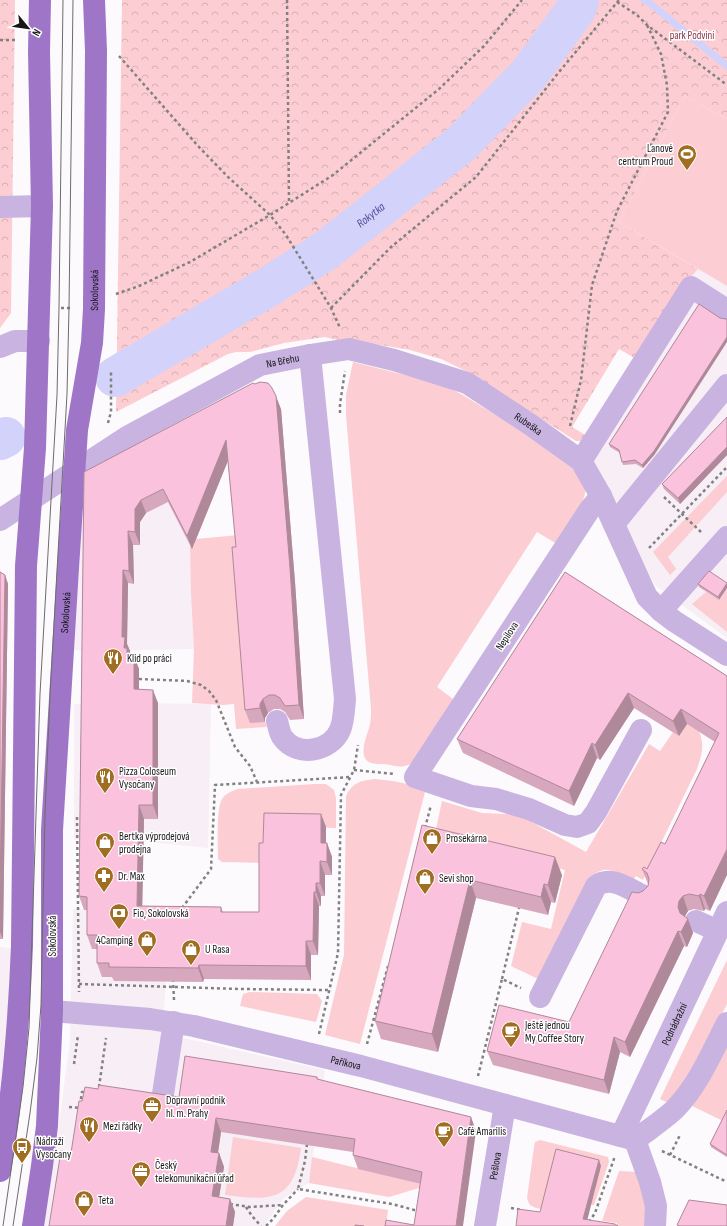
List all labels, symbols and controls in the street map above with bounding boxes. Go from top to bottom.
north arrow [8,8,48,48]
text: N [29,27,43,38]
park label: park Podviní [670,29,715,42]
place label: Lanové centrum Proud [618,142,673,168]
sports icon: Lanové centrum Proud [676,143,698,171]
water label: Rokytka [353,199,388,231]
street label: Sokolovská [87,270,101,311]
street label: Na Břehu [265,351,301,370]
street label: Rubeška [512,409,545,438]
street label: Sokolovská [58,592,73,633]
street label: Nepilova [493,619,521,653]
restaurant icon: Klid po práci [102,647,124,675]
place label: Klid po práci [127,652,172,665]
place label: Pizza Coloseum Vysočany [119,765,176,791]
restaurant icon: Pizza Coloseum Vysočany [94,766,116,794]
shop icon: Prosekárna [421,827,443,855]
place label: Bertka výprodejová prodejna [119,830,190,856]
shop icon: Bertka výprodejová prodejna [94,831,116,859]
place label: Prosekárna [446,832,487,845]
pharmacy icon: Dr. Max [93,865,115,893]
shop icon: Sevi shop [414,867,436,895]
place label: Dr. Max [118,870,145,883]
place label: Sevi shop [439,872,474,885]
bank icon: Fio, Sokolovská [108,902,130,930]
place label: Fio, Sokolovská [133,907,189,920]
street label: Sokolovská [46,915,59,957]
shop icon: 4Camping [136,929,158,957]
place label: 4Camping [96,934,134,947]
shop icon: U Rasa [180,938,202,966]
place label: U Rasa [205,943,230,956]
street label: Podnádražní [658,1000,690,1047]
place label: Ještě jednou My Coffee Story [524,1019,585,1045]
cafe icon: Ještě jednou My Coffee Story [500,1020,522,1048]
street label: Paříkova [329,1052,362,1072]
place label: Dopravní podnik hl. m. Prahy [166,1094,226,1120]
office icon: Dopravní podnik hl. m. Prahy [141,1095,163,1123]
restaurant icon: Mezi řádky [78,1115,100,1143]
place label: Mezi řádky [103,1120,143,1133]
cafe icon: Café Amarilis [433,1120,455,1148]
place label: Café Amarilis [458,1125,506,1138]
place label: Nádraží Vysočany [36,1135,72,1161]
bus stop icon: Nádraží Vysočany [11,1136,33,1164]
street label: Pešlova [486,1151,504,1181]
place label: Český telekomunikační úřad [155,1158,234,1185]
office icon: Český telekomunikační úřad [130,1160,152,1188]
shop icon: Teta [73,1189,95,1217]
place label: Teta [98,1194,114,1207]

